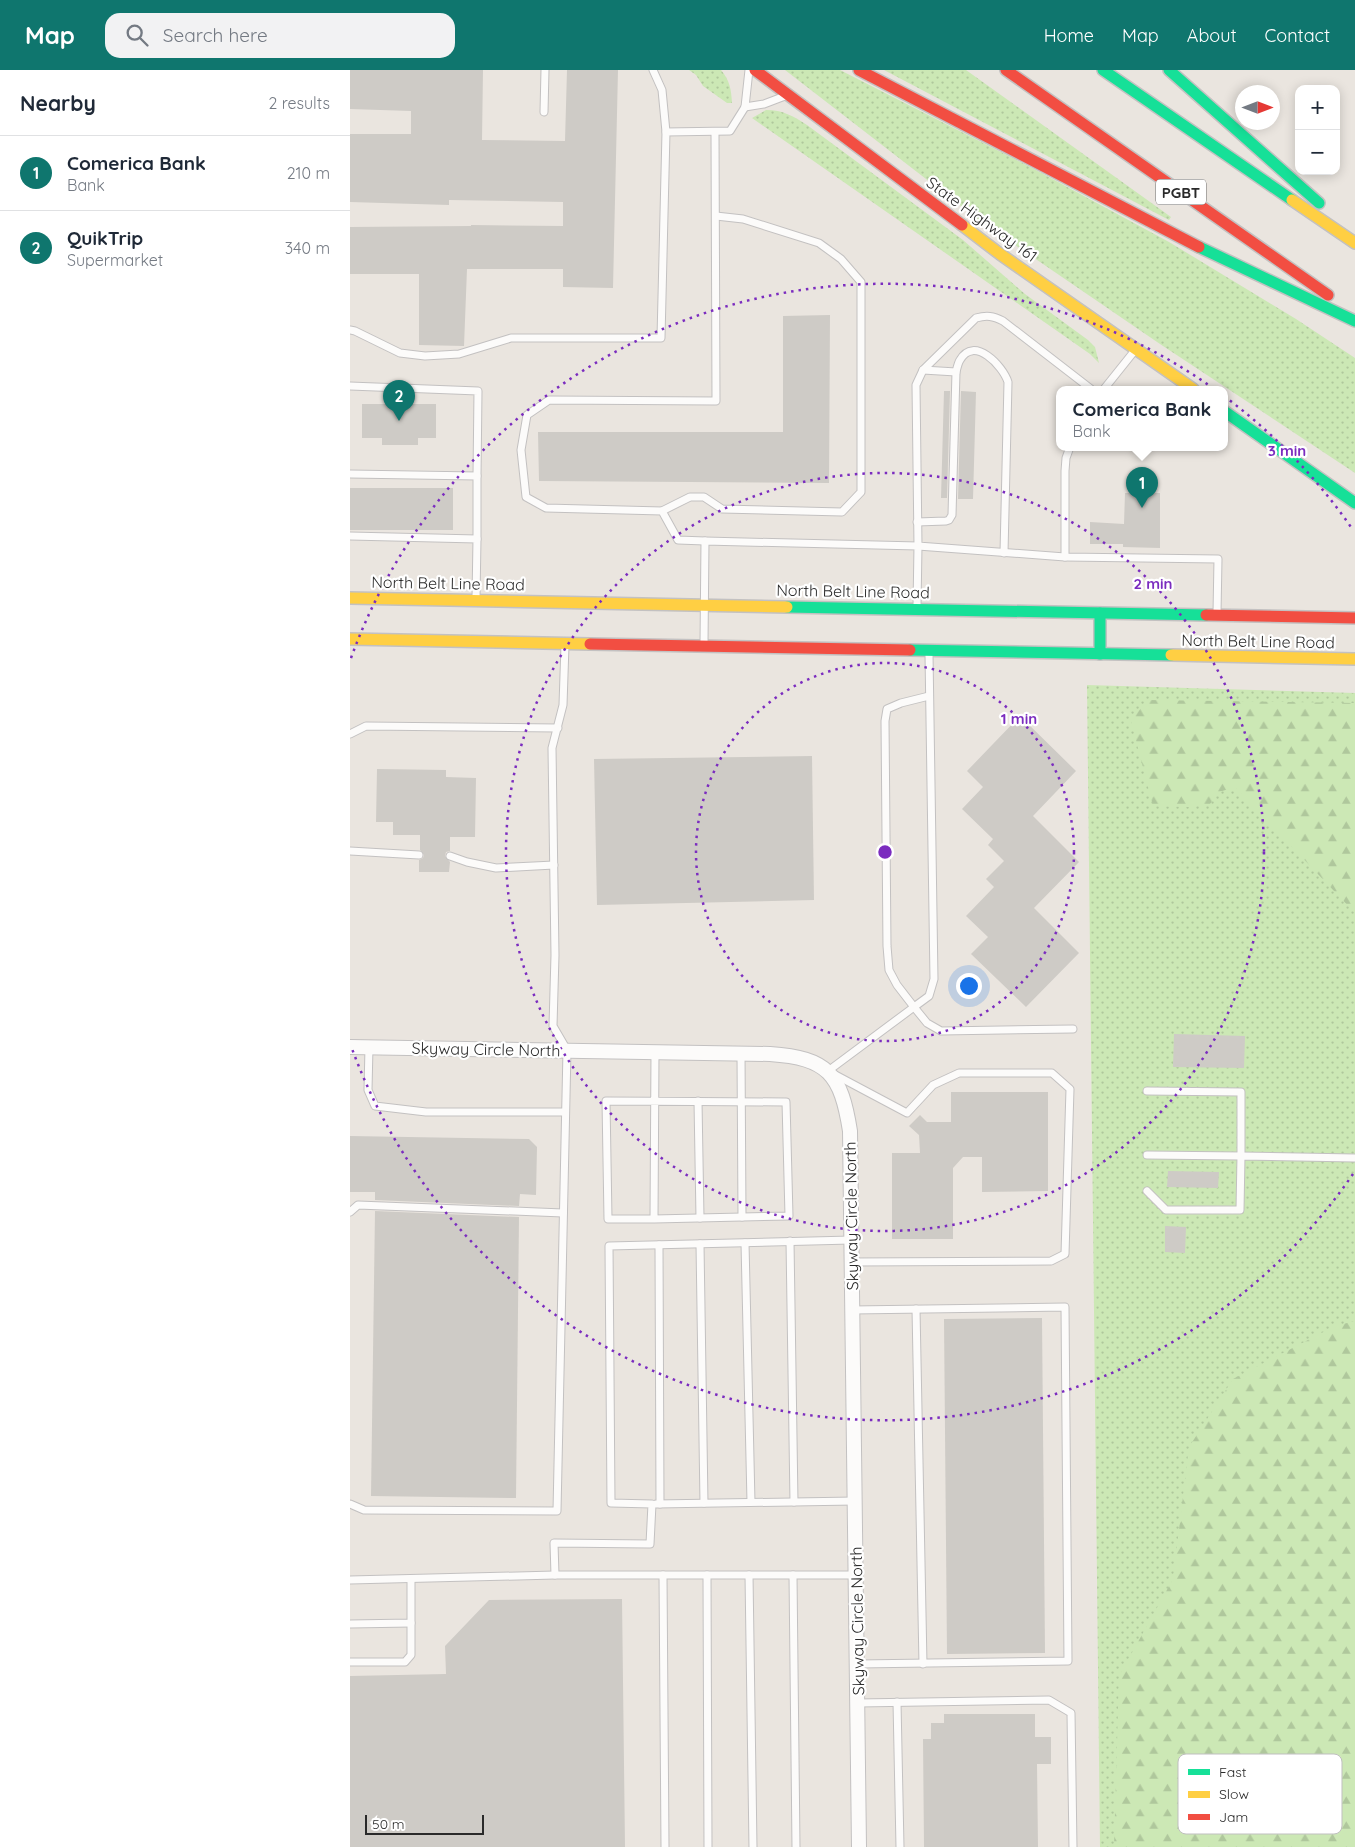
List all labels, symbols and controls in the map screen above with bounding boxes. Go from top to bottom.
search box [105,13,455,58]
text: Map [25,20,75,50]
icon: search [123,21,151,49]
text: Search here [163,23,268,47]
text: Home [1044,24,1094,47]
text: Map [1122,24,1159,47]
text: About [1187,24,1237,47]
text: Contact [1265,24,1330,47]
north arrow [1235,85,1280,130]
map controls [1295,85,1340,175]
button: + [1295,85,1340,130]
text: Nearby [20,90,96,116]
text: 2 results [268,93,330,113]
button: − [1295,130,1340,175]
text: Comerica Bank [67,151,206,175]
text: 1 [33,163,39,183]
text: 210 m [287,163,330,183]
street label: State Highway 161 [923,172,1041,266]
text: Bank [67,175,105,195]
road number: PGBT [1156,180,1206,204]
text: QuikTrip [67,226,143,250]
text: 2 [31,238,41,258]
text: 340 m [285,238,330,258]
text: Supermarket [67,250,163,270]
pin: 2 [383,380,415,421]
popup [1056,386,1228,451]
text: Comerica Bank [1073,397,1211,421]
text: Bank [1073,421,1110,441]
text: 3 min [1268,441,1306,460]
pin: 1 [1126,467,1158,508]
street label: North Belt Line Road [371,572,525,594]
text: 2 min [1133,574,1173,593]
street label: North Belt Line Road [776,580,930,602]
street label: North Belt Line Road [1181,630,1335,652]
text: 1 min [1001,709,1037,728]
centre of rings [876,843,894,861]
your location [956,973,982,999]
street label: Skyway Circle North [411,1038,561,1060]
street label: Skyway Circle North [840,1141,862,1291]
street label: Skyway Circle North [846,1546,868,1696]
legend [1178,1754,1342,1834]
text: Fast [1219,1763,1247,1781]
text: Slow [1219,1785,1249,1803]
text: Jam [1219,1808,1248,1826]
scale bar [365,1812,484,1835]
text: 50 m [372,1815,405,1833]

